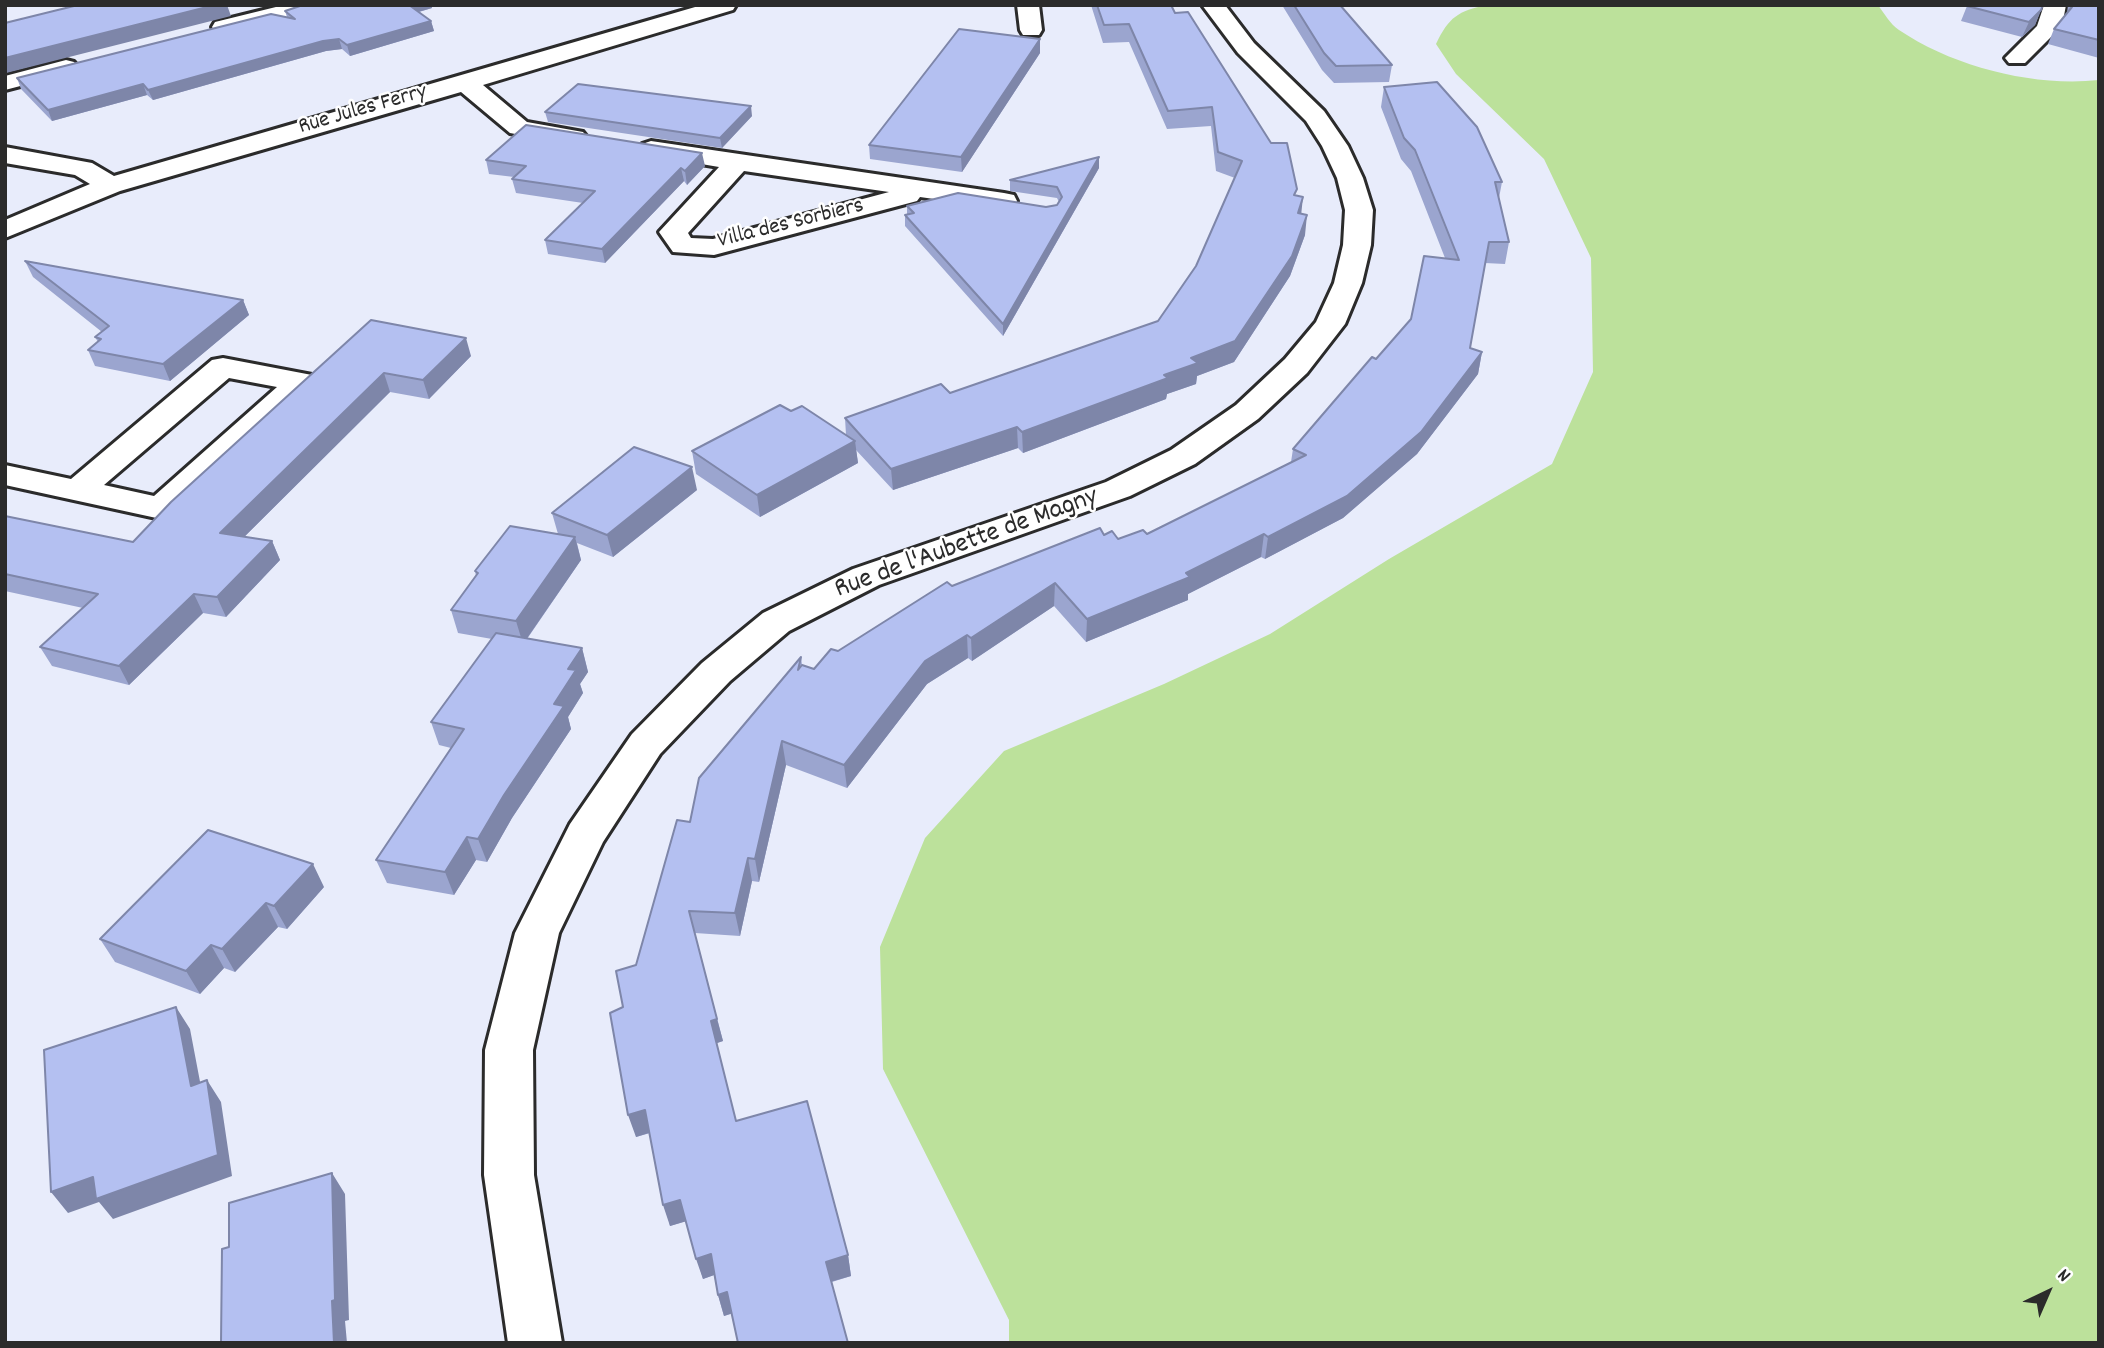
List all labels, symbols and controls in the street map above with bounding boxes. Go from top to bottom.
street label: Rue Jules Ferry [296,80,430,142]
street label: Villa des Sorbiers [715,194,867,256]
street label: Rue de l'Aubette de Magny [831,482,1103,608]
north arrow [2013,1257,2083,1327]
text: N [2050,1264,2076,1290]

